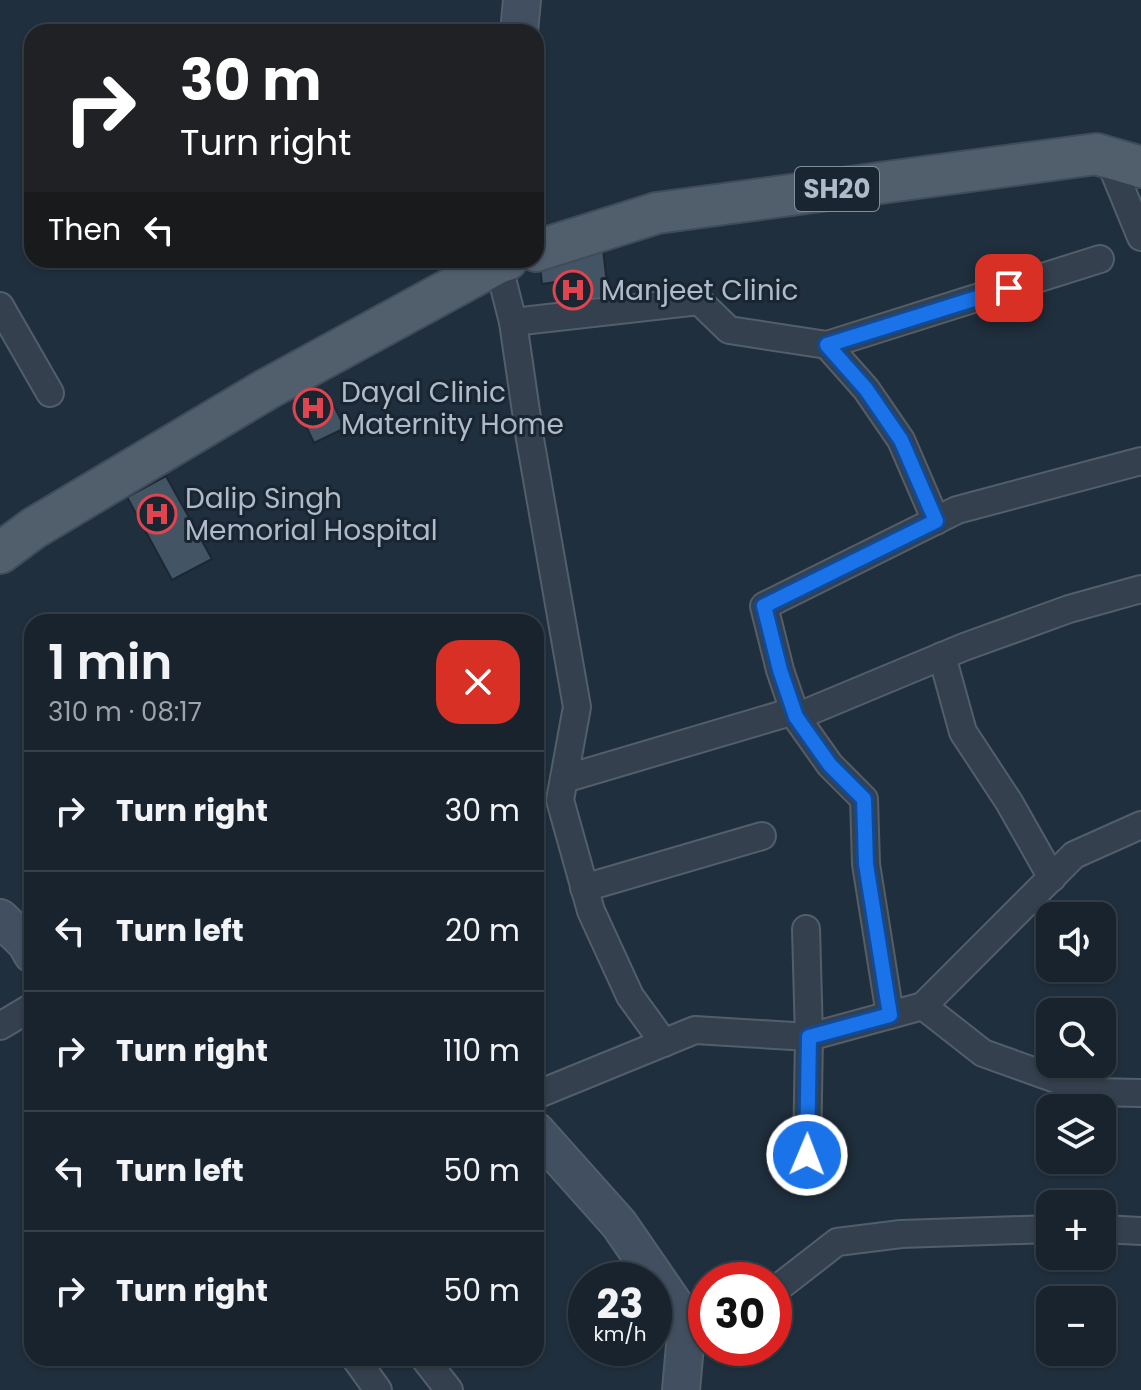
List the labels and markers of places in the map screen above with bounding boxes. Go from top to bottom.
pin [975,254,1043,322]
hospital icon: Manjeet Clinic [552,269,594,311]
place label: Manjeet Clinic [601,271,799,310]
place label: Dayal Clinic Maternity Home [341,373,564,444]
hospital icon: Dayal Clinic Maternity Home [292,387,334,429]
place label: Dalip Singh Memorial Hospital [185,479,438,550]
hospital icon: Dalip Singh Memorial Hospital [136,493,178,535]

